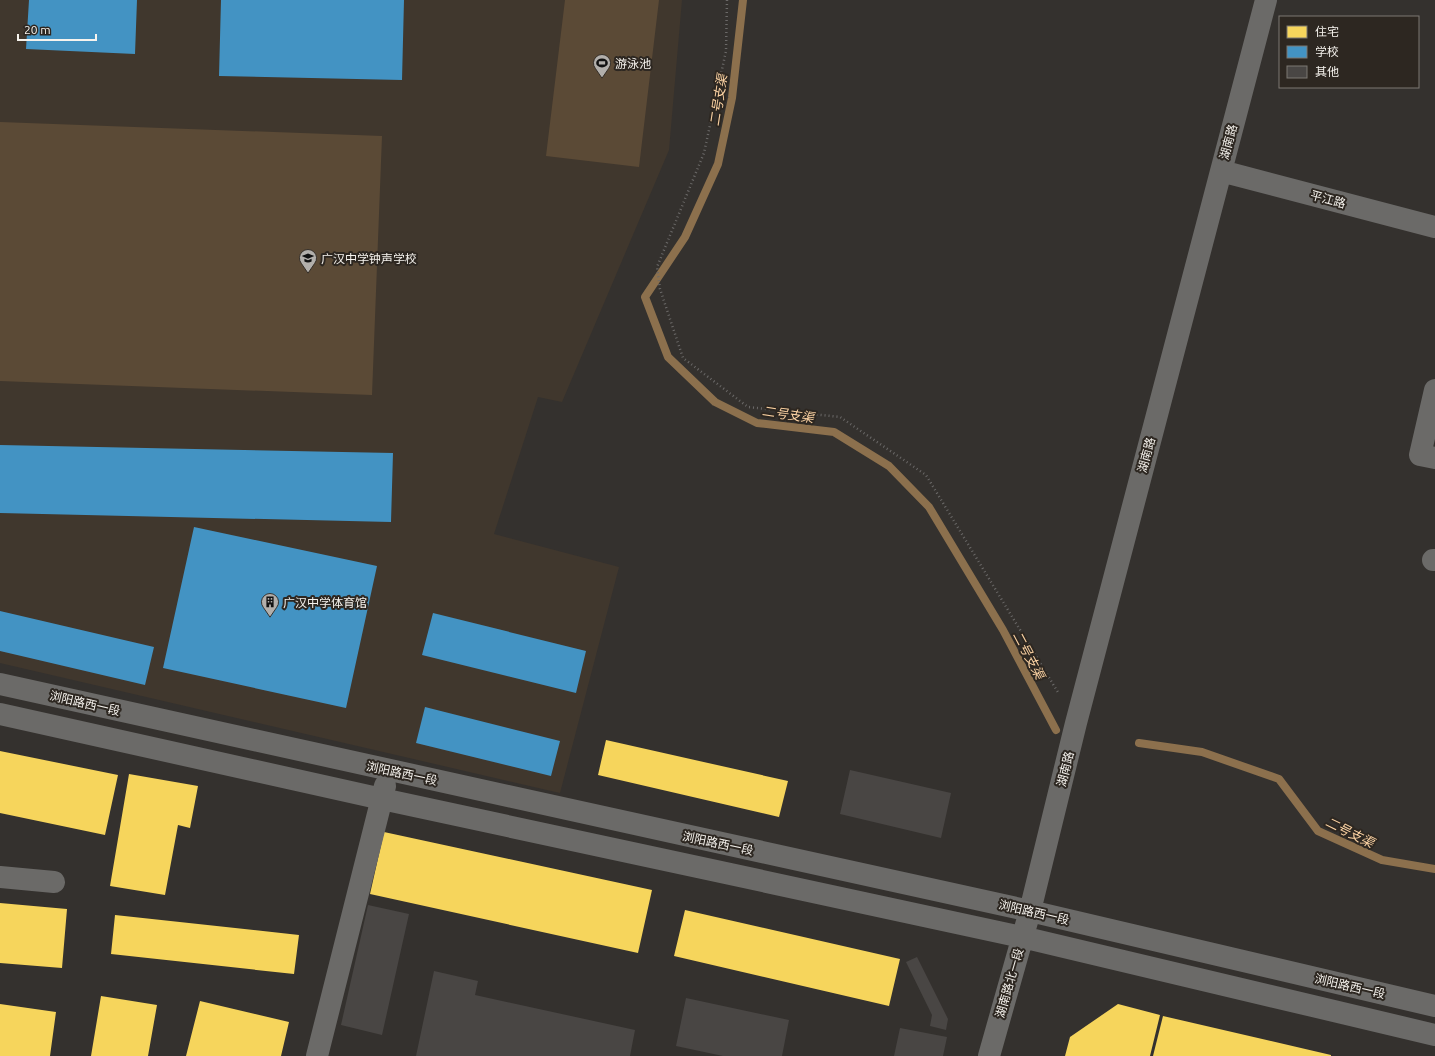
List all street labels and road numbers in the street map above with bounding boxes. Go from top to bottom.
street label: 湖南路 [1217,123,1239,161]
street label: 平江路 [1309,188,1347,210]
street label: 湖南路 [1135,436,1157,474]
street label: 浏阳路西一段 [48,689,122,717]
street label: 湖南路 [1054,750,1076,788]
street label: 浏阳路西一段 [365,759,439,787]
street label: 浏阳路西一段 [681,829,755,857]
street label: 浏阳路西一段 [997,898,1071,926]
street label: 湖南路北一段 [993,947,1025,1019]
street label: 浏阳路西一段 [1313,972,1387,1000]

